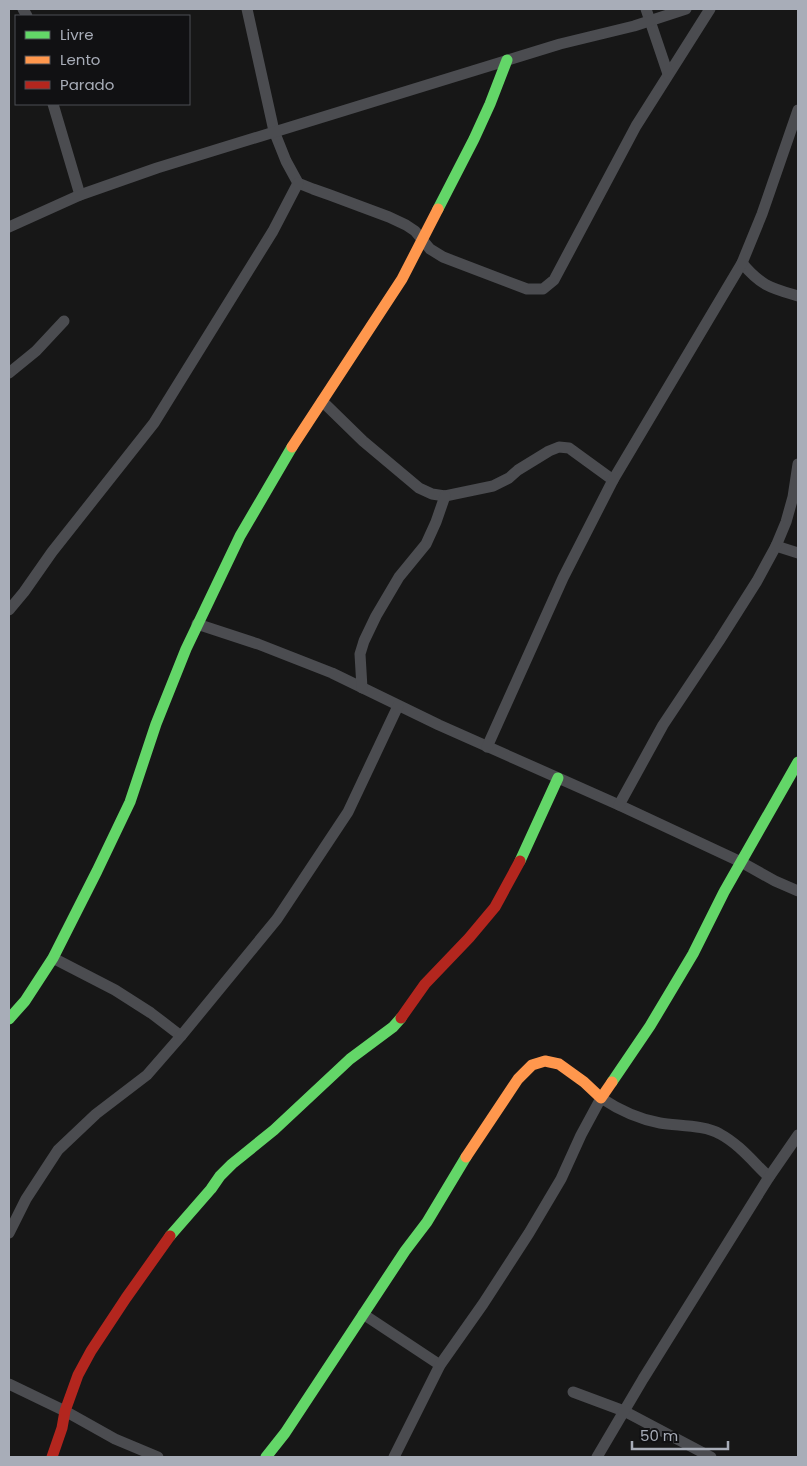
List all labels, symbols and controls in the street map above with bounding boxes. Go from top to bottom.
legend [15,15,190,105]
text: Livre [60,24,93,45]
text: Lento [60,49,100,70]
text: Parado [60,74,114,95]
scale bar [632,1418,728,1450]
text: 50 m [640,1425,678,1446]

